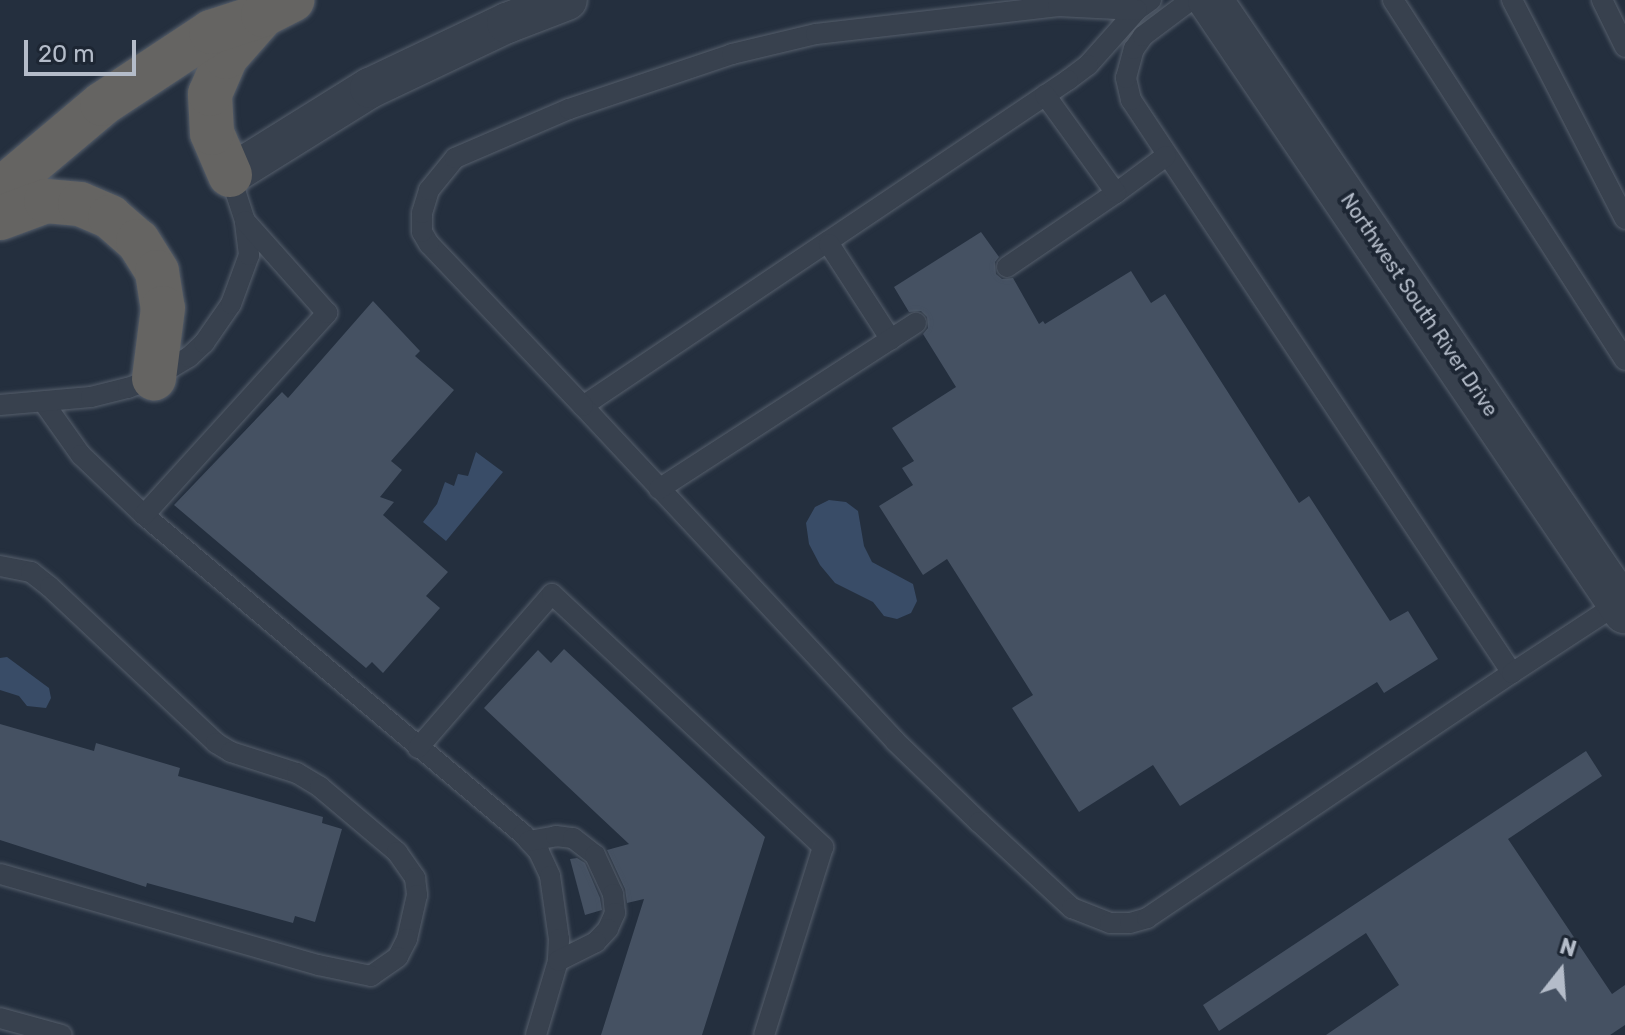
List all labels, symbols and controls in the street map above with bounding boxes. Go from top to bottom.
scale bar [28,24,140,74]
text: 20 m [38,40,95,68]
street label: Northwest South River Drive [1335,189,1503,421]
north arrow [1521,931,1601,1011]
text: N [1557,932,1580,963]

